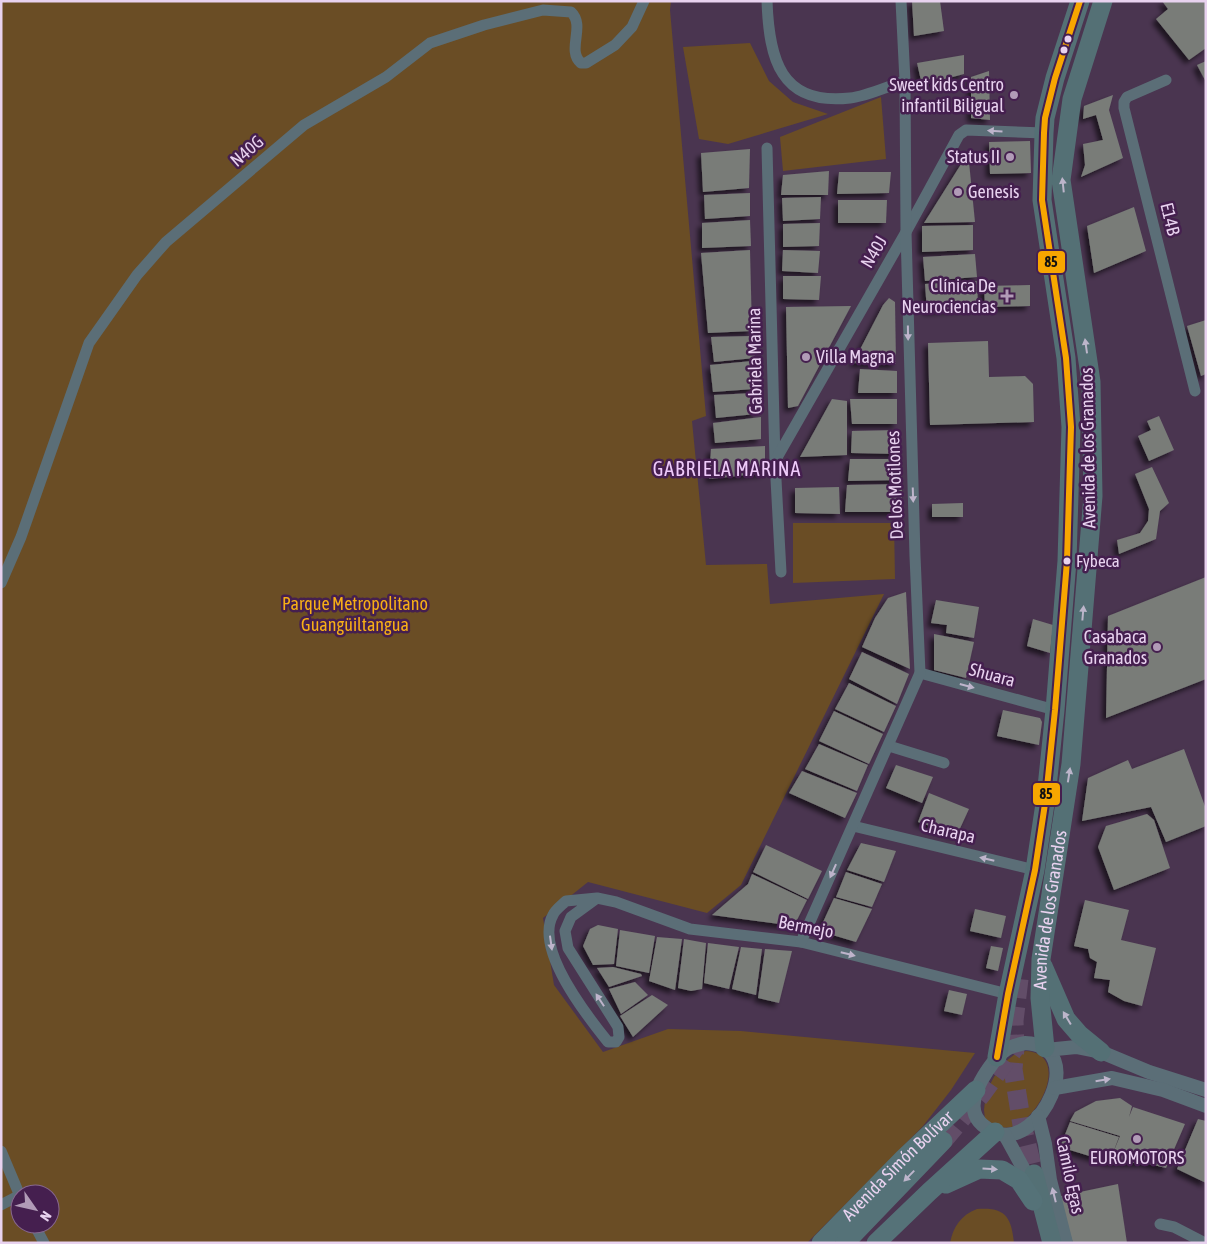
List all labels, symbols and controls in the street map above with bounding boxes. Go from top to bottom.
unlabelled marker [1063,34,1073,44]
unlabelled marker [1059,45,1069,55]
place label: Sweet kids Centro infantil Biligual [889,74,1004,116]
marker: Sweet kids Centro infantil Biligual [1008,89,1020,101]
one-way arrow [987,127,1003,135]
street label: N40G [226,131,268,171]
place label: Status II [947,146,1000,167]
marker: Status II [1004,151,1016,163]
one-way arrow [1059,177,1067,193]
place label: Genesis [968,181,1019,202]
marker: Genesis [952,186,964,198]
street label: E14B [1156,200,1185,238]
street label: N40J [856,232,891,271]
line badge: 85 [1037,250,1066,274]
text: 85 [1044,254,1058,270]
place label: Clínica De Neurociencias [902,275,996,317]
marker: Clínica De Neurociencias [1000,289,1014,303]
street label: Gabriela Marina [743,308,766,415]
one-way arrow [905,325,913,341]
one-way arrow [1081,338,1089,354]
place label: Villa Magna [816,346,895,367]
marker: Villa Magna [800,351,812,363]
street label: Avenida de los Granados [1076,367,1099,529]
street label: De los Motilones [882,430,907,540]
district label: GABRIELA MARINA [653,457,801,480]
one-way arrow [909,487,917,503]
place label: Fybeca [1076,551,1120,571]
marker: Fybeca [1062,556,1072,566]
park label: Parque Metropolitano Guangüiltangua [282,593,428,635]
one-way arrow [1080,605,1088,621]
place label: Casabaca Granados [1084,626,1147,668]
marker: Casabaca Granados [1151,641,1163,653]
street label: Shuara [967,658,1017,691]
one-way arrow [960,682,975,690]
one-way arrow [1066,766,1074,782]
line badge: 85 [1032,782,1061,806]
text: 85 [1039,786,1053,802]
street label: Charapa [919,814,977,847]
street label: Avenida de los Granados [1029,829,1071,990]
one-way arrow [980,855,995,863]
one-way arrow [828,864,836,878]
street label: Bermejo [777,911,835,942]
one-way arrow [547,936,555,952]
one-way arrow [841,950,856,958]
one-way arrow [595,993,605,1007]
one-way arrow [1063,1011,1072,1024]
one-way arrow [1095,1075,1111,1083]
street label: Avenida Simón Bolívar [838,1106,958,1225]
marker: EUROMOTORS [1131,1133,1143,1145]
street label: Camilo Egas [1052,1134,1089,1216]
place label: EUROMOTORS [1090,1147,1185,1168]
one-way arrow [982,1166,998,1174]
one-way arrow [903,1170,915,1182]
north arrow [10,1184,60,1234]
one-way arrow [1050,1188,1058,1203]
text: N [37,1208,55,1224]

